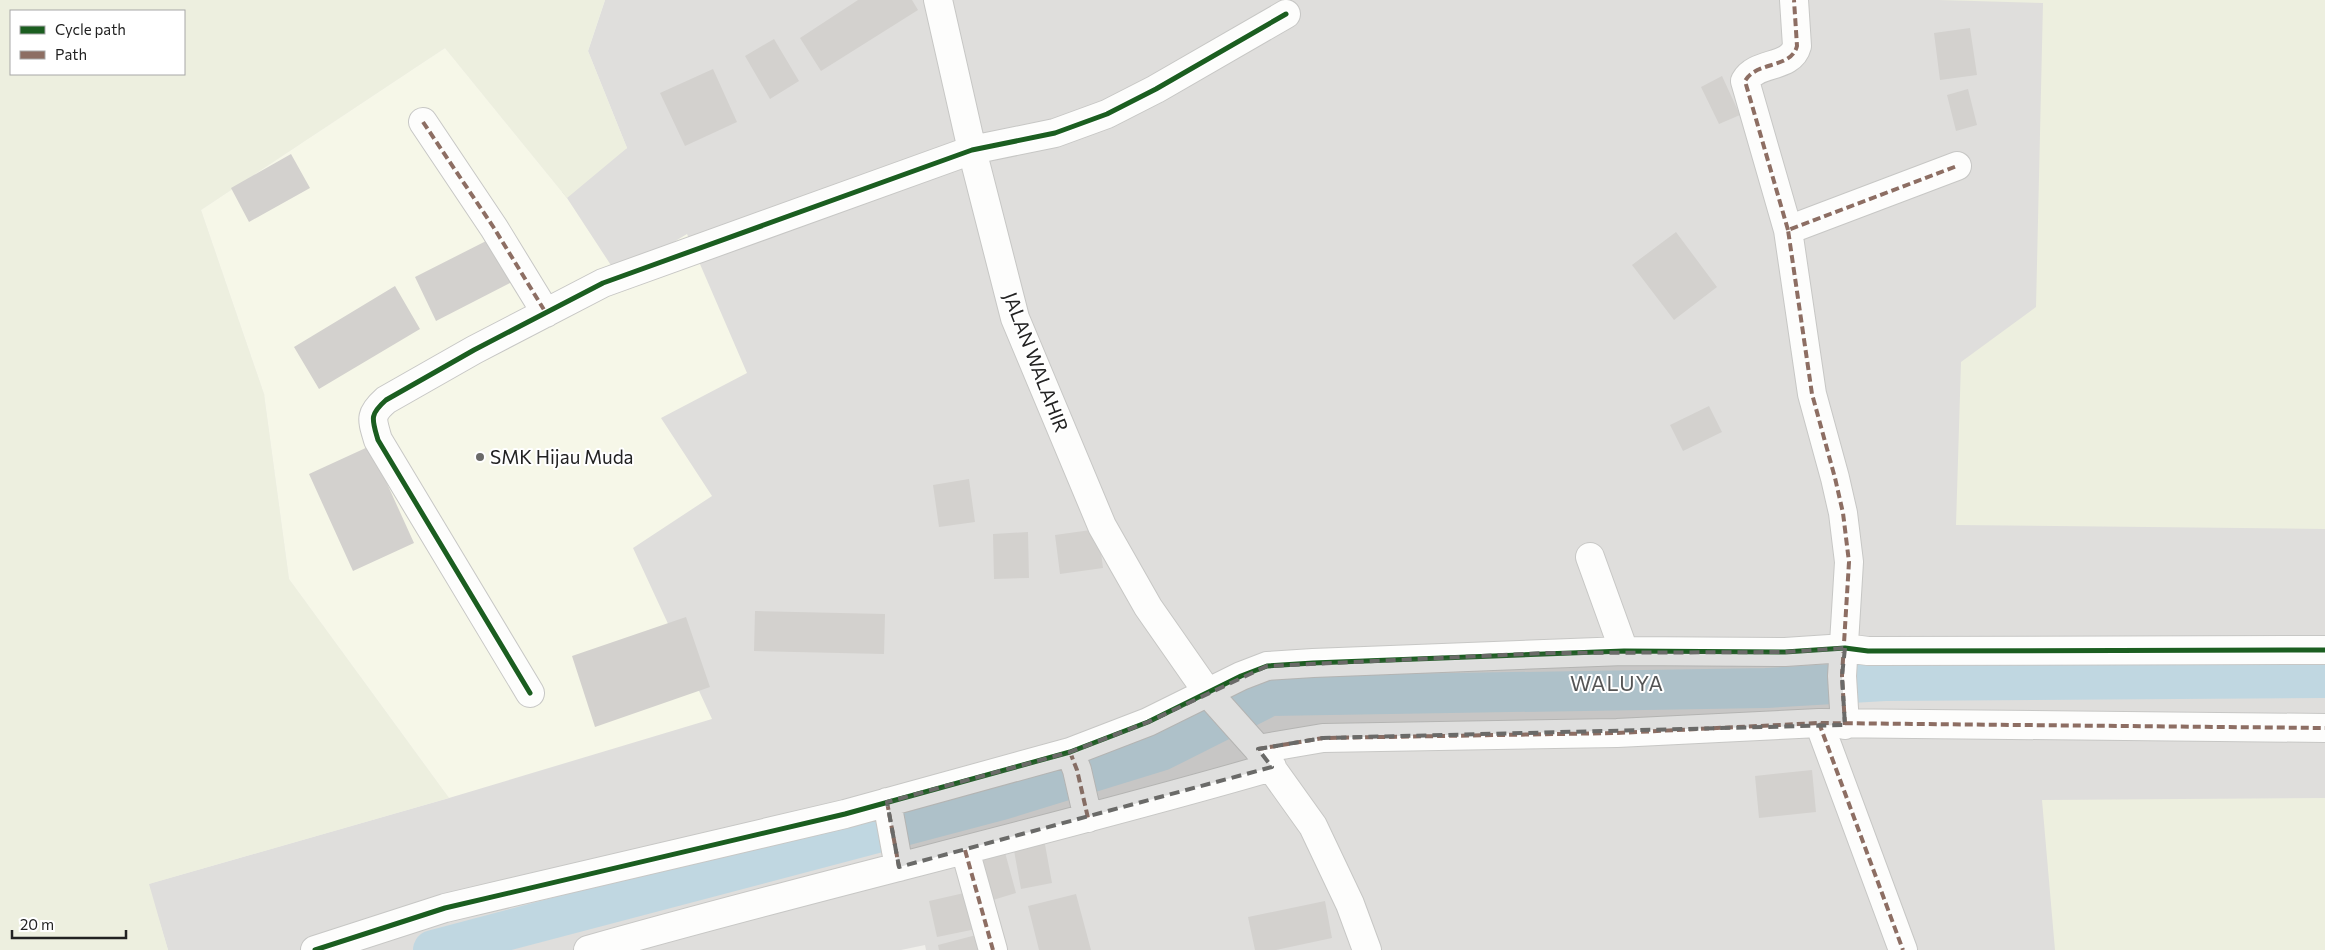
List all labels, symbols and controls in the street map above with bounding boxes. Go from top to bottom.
legend [10,10,185,75]
text: Cycle path [55,20,126,38]
text: Path [55,45,87,63]
street label: JALAN WALAHIR [999,289,1074,435]
place label: SMK Hijau Muda [490,445,634,468]
marker: SMK Hijau Muda [474,451,486,463]
district label: WALUYA [1570,670,1664,695]
scale bar [12,908,126,940]
text: 20 m [20,915,54,933]

